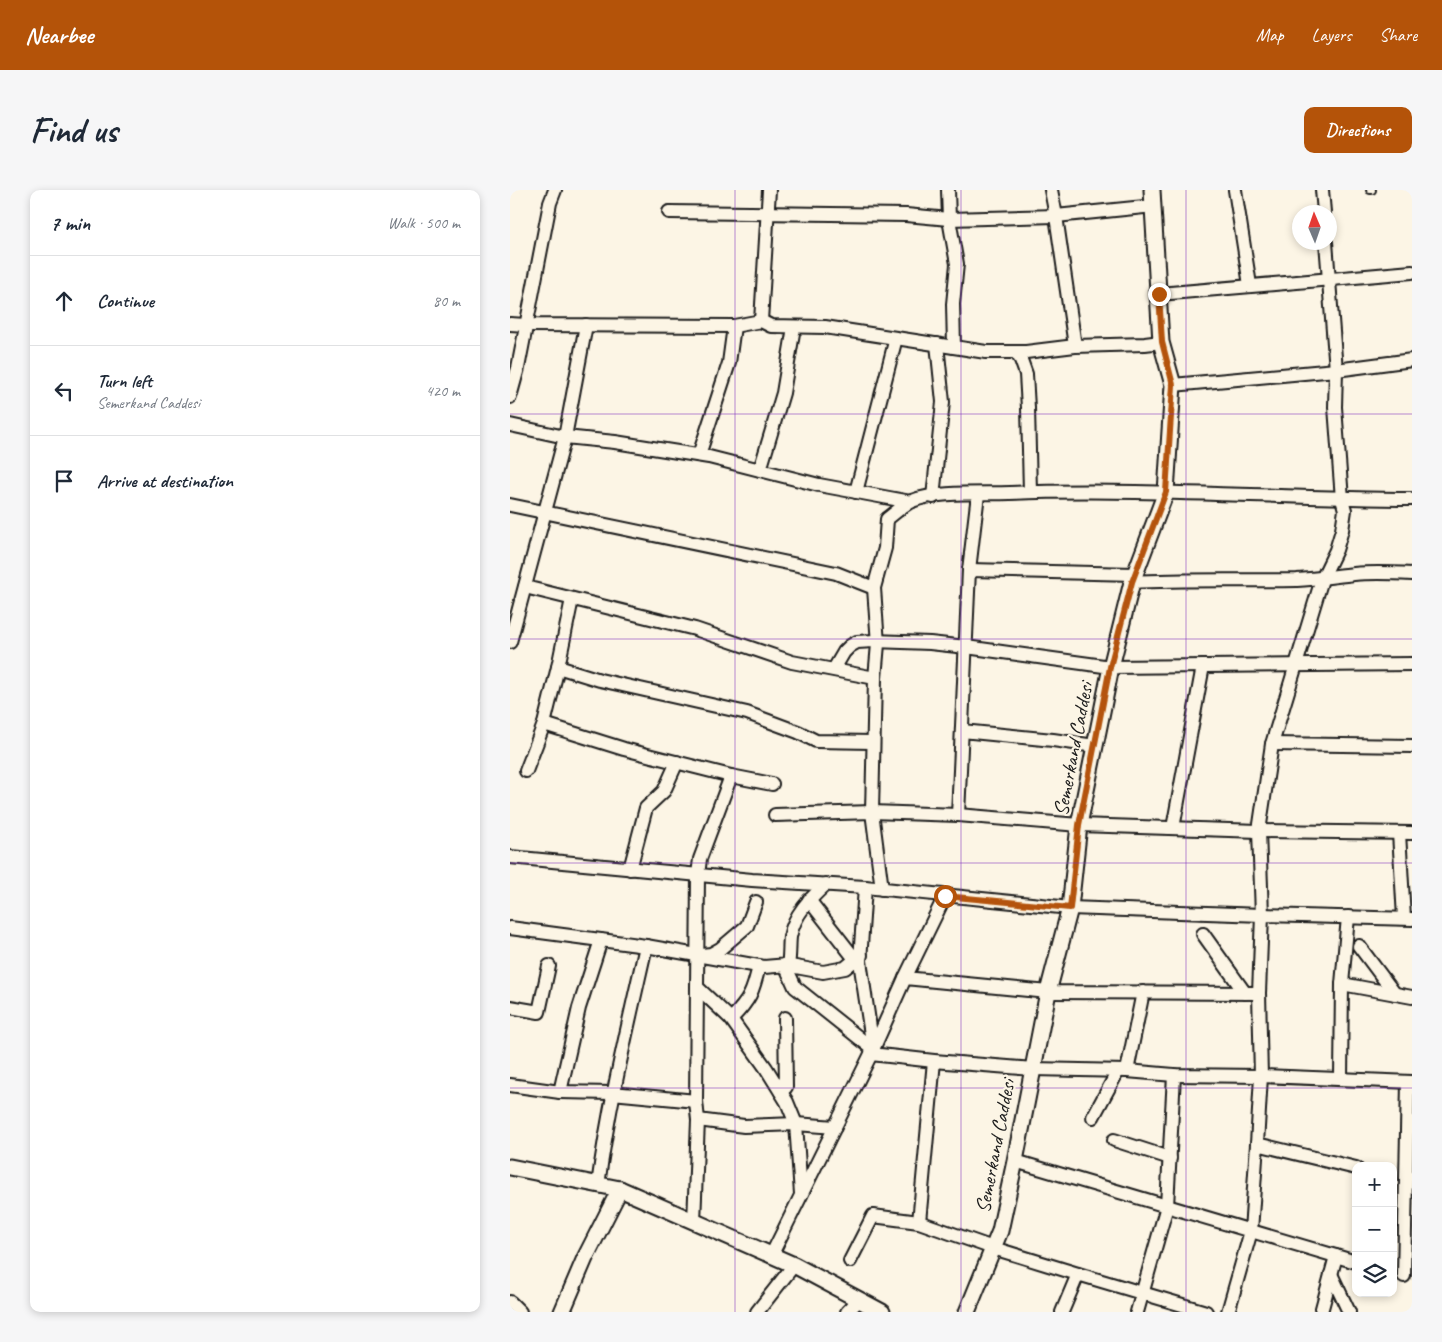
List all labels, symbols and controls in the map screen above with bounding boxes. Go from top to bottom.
text: Nearbee [25,20,93,50]
text: Map [1256,24,1284,46]
text: Layers [1312,24,1351,46]
text: Share [1379,24,1417,46]
button: Directions [1304,107,1412,153]
text: Find us [30,108,117,153]
north arrow [1292,205,1337,250]
text: 7 min [50,210,90,236]
text: Walk · 500 m [388,213,460,233]
route end [1148,283,1171,306]
icon: ahead [50,287,78,315]
text: Continue [97,289,154,313]
text: 80 m [433,291,460,311]
text: Turn left [97,369,152,393]
icon: left [50,377,78,405]
text: 420 m [426,381,460,401]
text: Semerkand Caddesi [97,393,200,413]
icon: arrive [50,467,78,495]
text: Arrive at destination [97,469,233,493]
street label: Semerkand Caddesi [1047,677,1099,818]
route start [934,885,957,908]
street label: Semerkand Caddesi [969,1074,1021,1215]
map controls [1352,1162,1397,1297]
button: + [1352,1162,1397,1207]
button: − [1352,1207,1397,1252]
button: layers [1352,1252,1397,1297]

